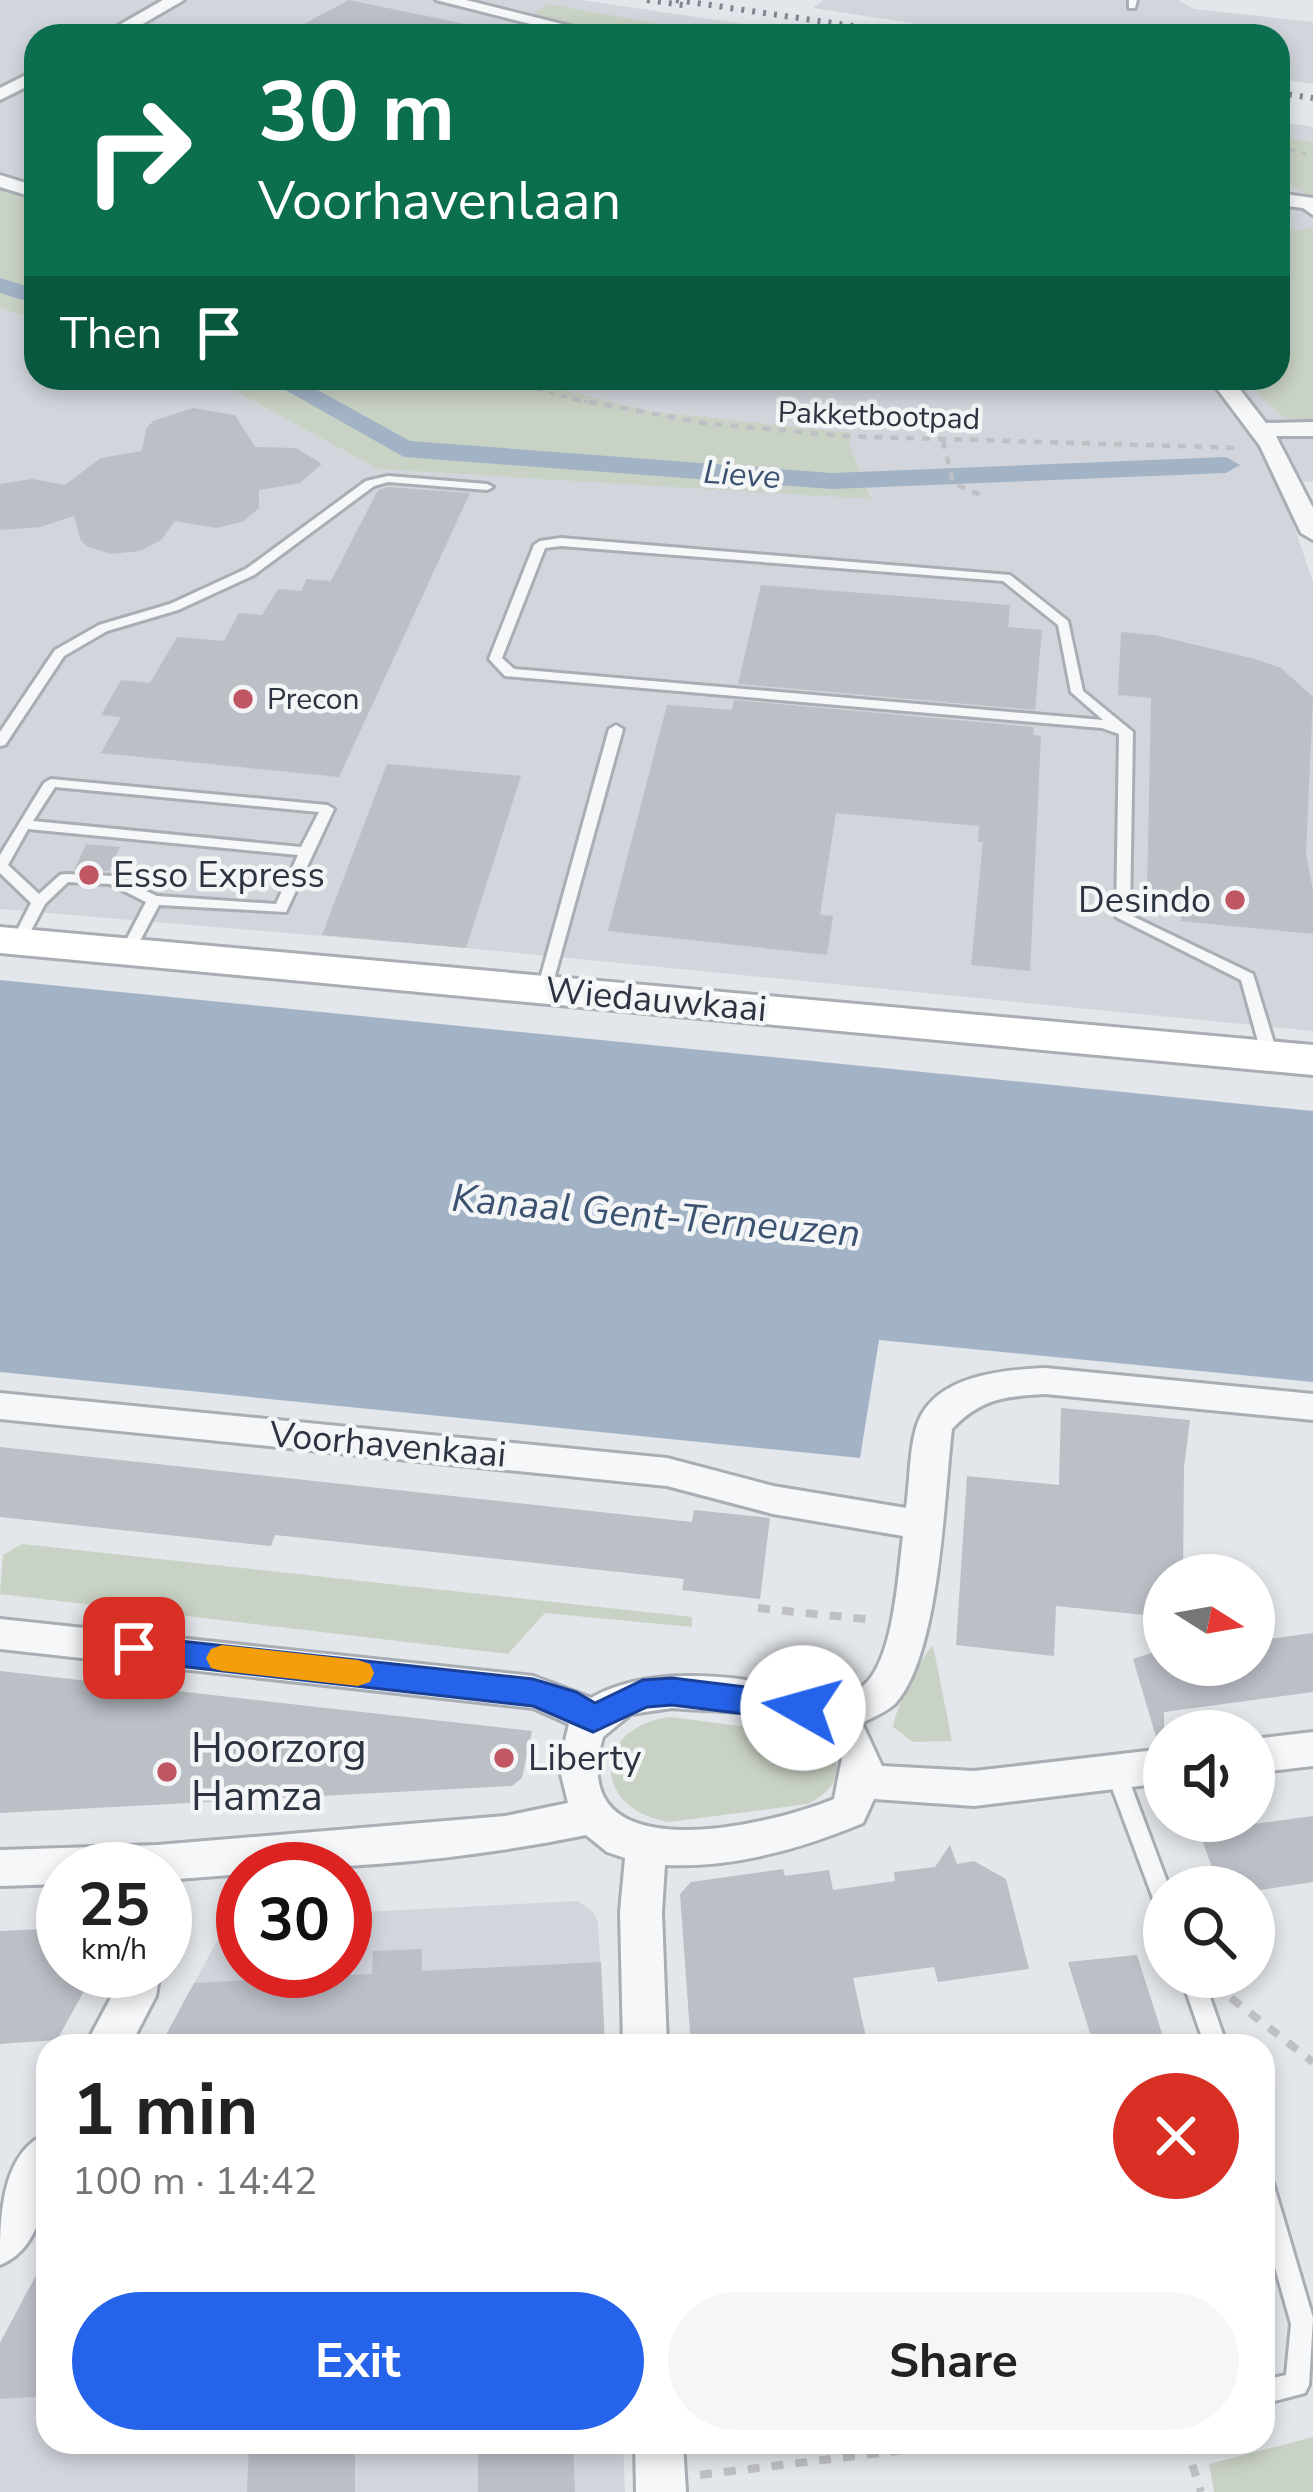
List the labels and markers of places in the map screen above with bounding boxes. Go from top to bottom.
place label: Precon [267,679,360,720]
marker: Precon [230,686,256,712]
place label: Esso Express [113,851,325,900]
marker: Esso Express [76,862,102,888]
place label: Desindo [1078,876,1211,925]
marker: Desindo [1222,887,1248,913]
pin [83,1597,185,1699]
place label: Hoorzorg Hamza [191,1720,367,1825]
place label: Liberty [528,1734,642,1783]
marker: Liberty [491,1745,517,1771]
marker: Hoorzorg Hamza [154,1759,180,1785]

